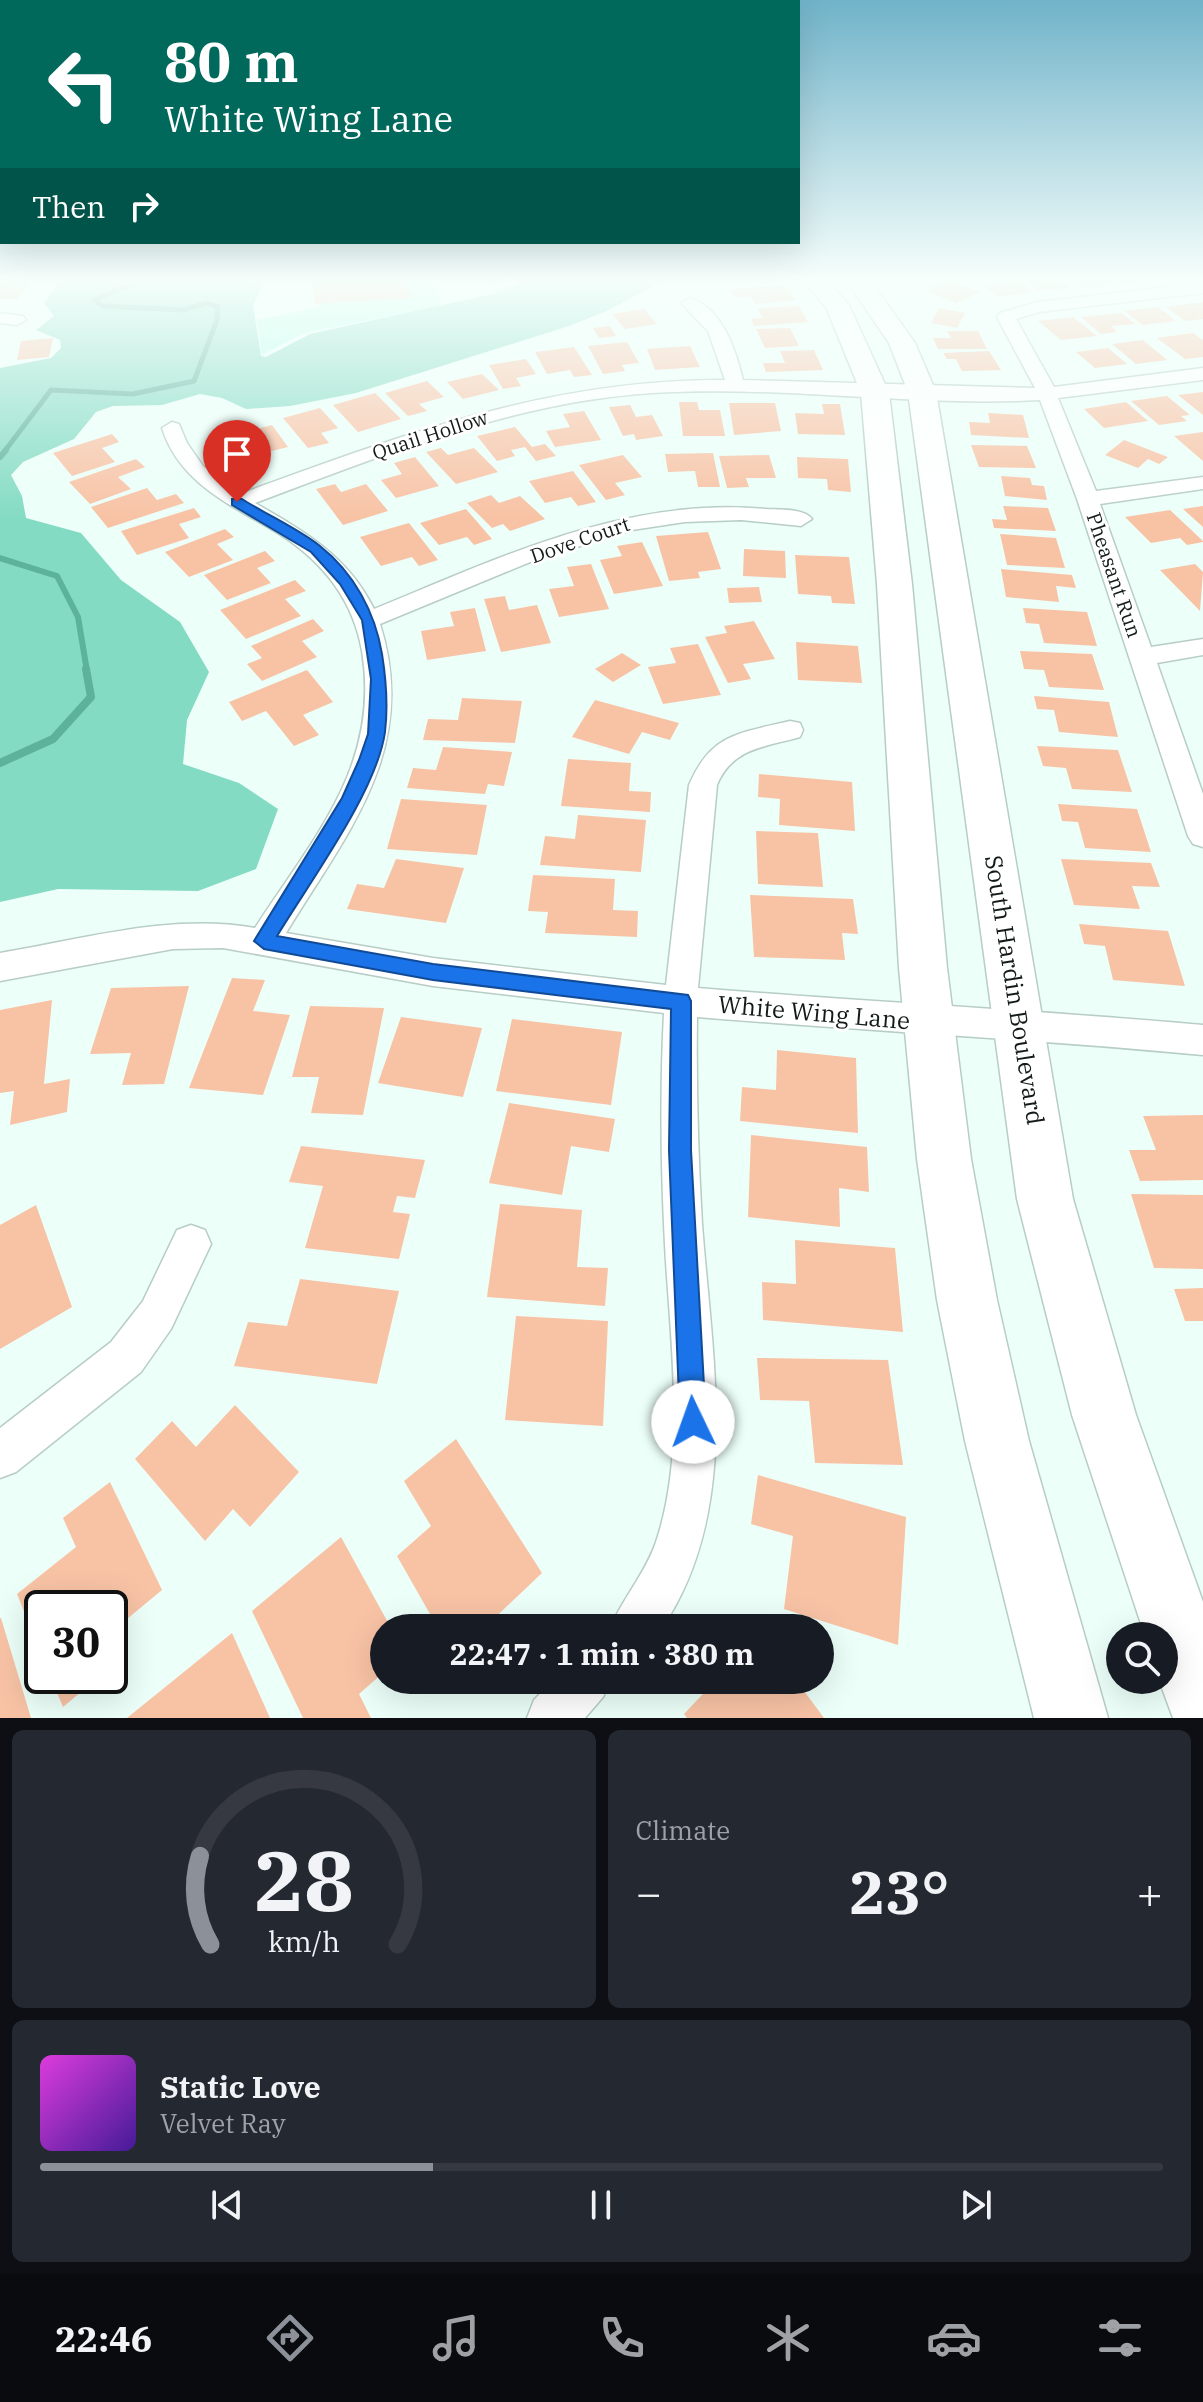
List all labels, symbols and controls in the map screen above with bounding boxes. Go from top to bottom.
text: 80 m [164,25,299,97]
icon: left [32,32,136,136]
text: White Wing Lane [164,95,453,142]
icon: right [122,184,166,228]
text: Then [32,187,106,226]
street label: Quail Hollow [368,403,492,466]
pin [203,420,271,502]
icon: arrive [215,432,259,476]
street label: Pheasant Run [1080,509,1149,641]
street label: Dove Court [526,510,633,569]
street label: South Hardin Boulevard [978,853,1052,1127]
street label: White Wing Lane [717,988,911,1036]
position arrow [651,1380,735,1464]
speed limit sign: 30 [24,1590,128,1694]
map controls [1106,1622,1178,1694]
button: search [1106,1622,1178,1694]
text: 22:47 · 1 min · 380 m [450,1634,754,1673]
text: Climate [636,1813,730,1847]
text: 28 [254,1826,354,1934]
text: 23° [849,1852,949,1931]
text: − [636,1864,662,1921]
text: + [1137,1864,1163,1921]
text: km/h [268,1923,340,1960]
text: Static Love [160,2067,321,2106]
text: Velvet Ray [160,2106,286,2140]
icon: previous [205,2183,249,2227]
icon: pause [579,2183,623,2227]
icon: next [954,2183,998,2227]
icon: directions [262,2310,318,2366]
icon: music [428,2310,484,2366]
icon: phone [594,2310,650,2366]
icon: climate [760,2310,816,2366]
icon: car [926,2310,982,2366]
icon: filters [1092,2310,1148,2366]
text: 22:46 [55,2315,152,2362]

